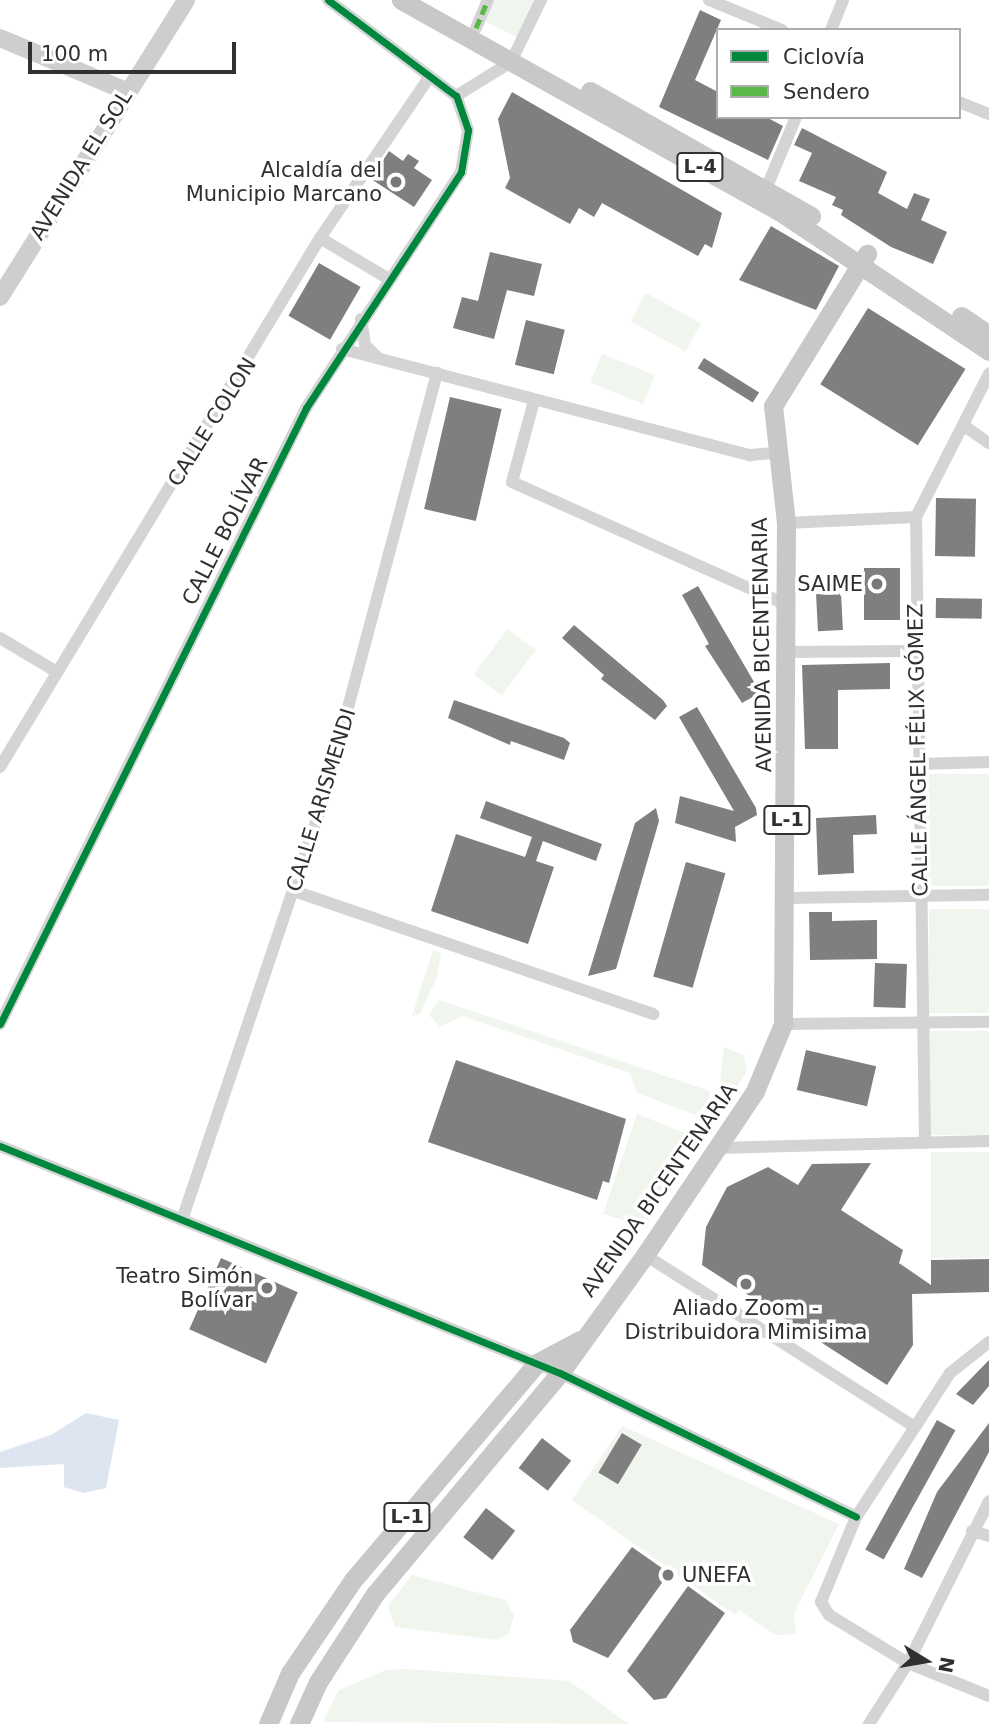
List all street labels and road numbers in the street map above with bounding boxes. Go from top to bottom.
street label: AVENIDA EL SOL [25,85,137,245]
road number: L-4 [676,152,724,182]
street label: CALLE COLON [162,353,262,491]
street label: CALLE BOLÍVAR [177,453,273,609]
street label: AVENIDA BICENTENARIA [747,517,777,773]
street label: CALLE ÁNGEL FÉLIX GÓMEZ [903,603,933,897]
street label: CALLE ARISMENDI [281,705,361,895]
road number: L-1 [762,804,812,835]
street label: AVENIDA BICENTENARIA [576,1078,742,1302]
road number: L-1 [382,1502,432,1532]

